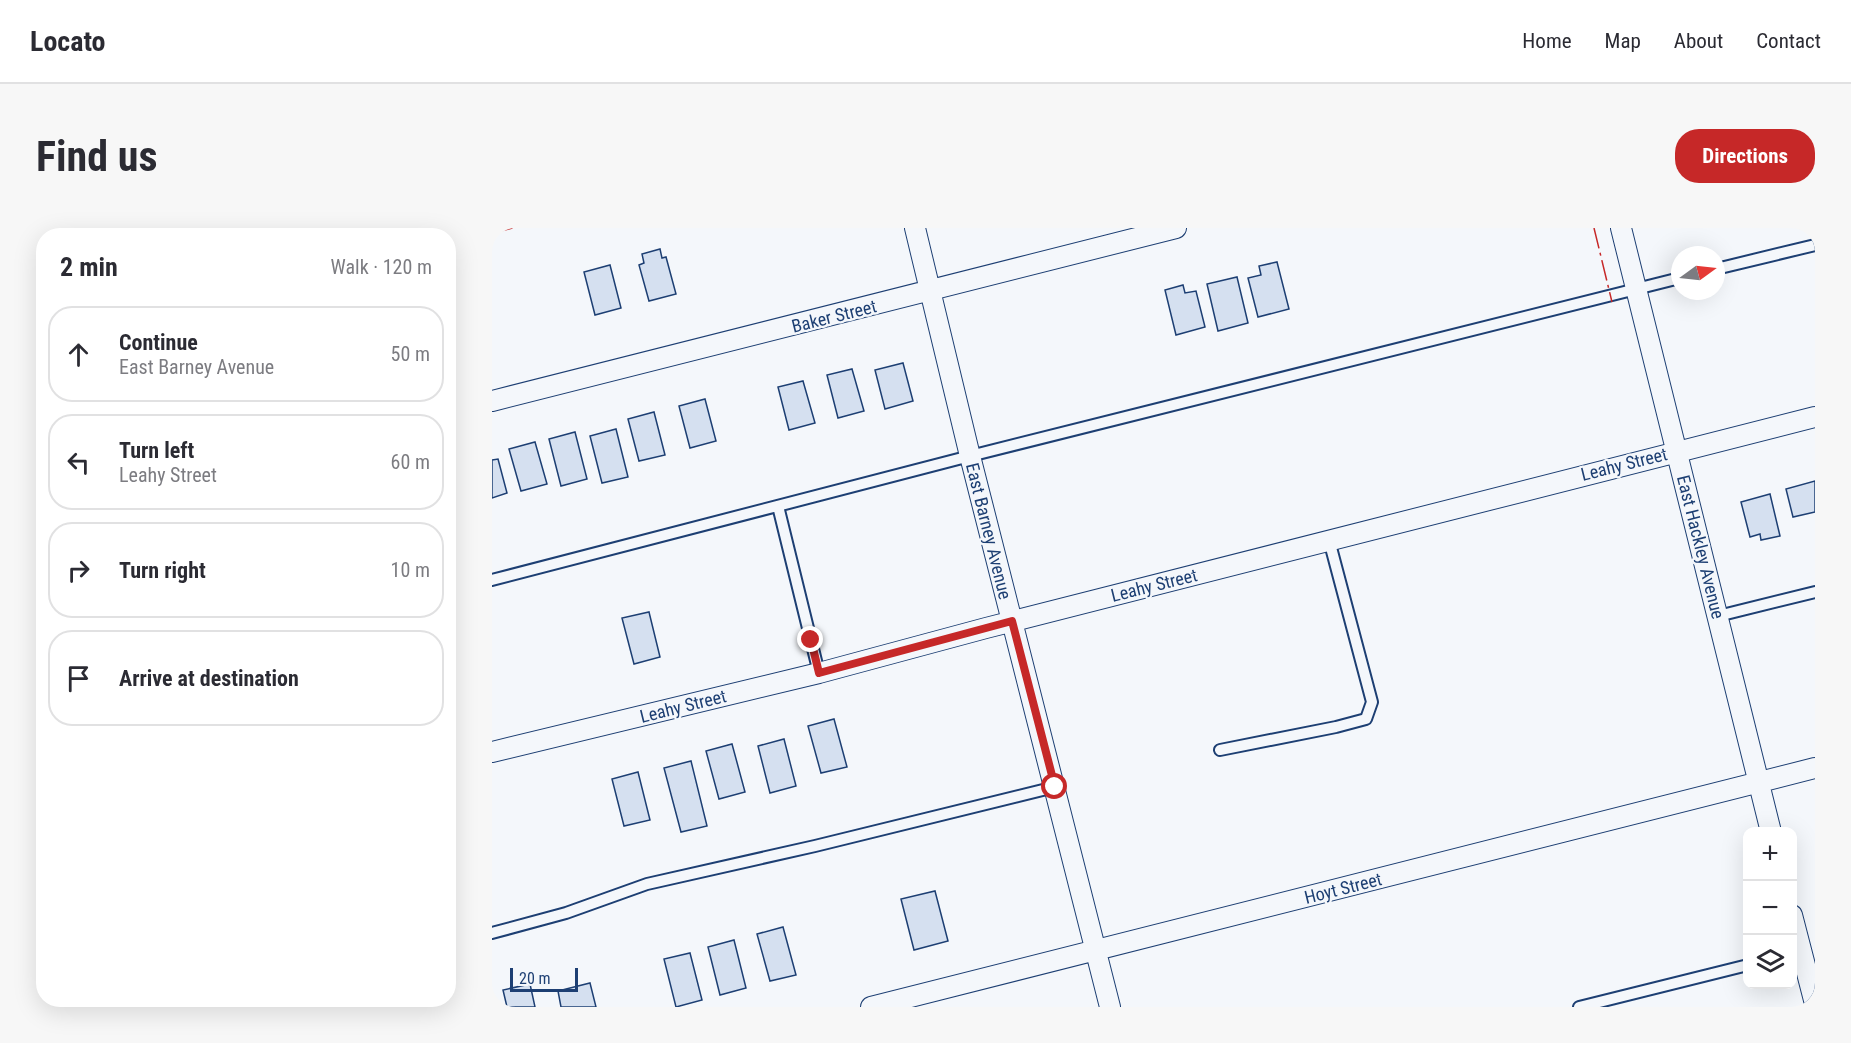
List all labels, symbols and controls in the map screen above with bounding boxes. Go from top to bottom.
text: Locato [30,25,106,58]
text: Home [1522,29,1572,53]
text: Map [1605,29,1641,53]
text: About [1674,29,1723,53]
text: Contact [1756,29,1821,53]
button: Directions [1675,129,1815,183]
text: Find us [36,132,157,181]
north arrow [1671,246,1725,300]
text: 2 min [60,252,118,282]
text: Walk · 120 m [331,255,432,279]
street label: Baker Street [789,295,879,337]
text: Continue [119,330,198,355]
icon: ahead [62,338,95,371]
text: 50 m [391,342,430,366]
text: East Barney Avenue [119,355,274,379]
text: Turn left [119,438,194,463]
street label: Leahy Street [1579,443,1669,485]
icon: left [62,446,95,479]
text: 60 m [391,450,430,474]
street label: East Barney Avenue [962,461,1016,601]
text: Leahy Street [119,463,217,487]
street label: East Hackley Avenue [1673,473,1729,621]
icon: right [62,554,95,587]
text: Turn right [119,558,206,583]
text: 10 m [391,558,430,582]
street label: Leahy Street [1109,564,1199,606]
route end [797,626,823,652]
icon: arrive [62,662,95,695]
text: Arrive at destination [119,666,299,691]
street label: Leahy Street [638,685,728,727]
route start [1041,773,1067,799]
map controls [1743,827,1797,989]
button: + [1743,827,1797,881]
street label: Hoyt Street [1302,868,1384,908]
button: − [1743,881,1797,935]
button: layers [1743,935,1797,989]
scale bar [510,965,578,992]
text: 20 m [519,969,551,988]

